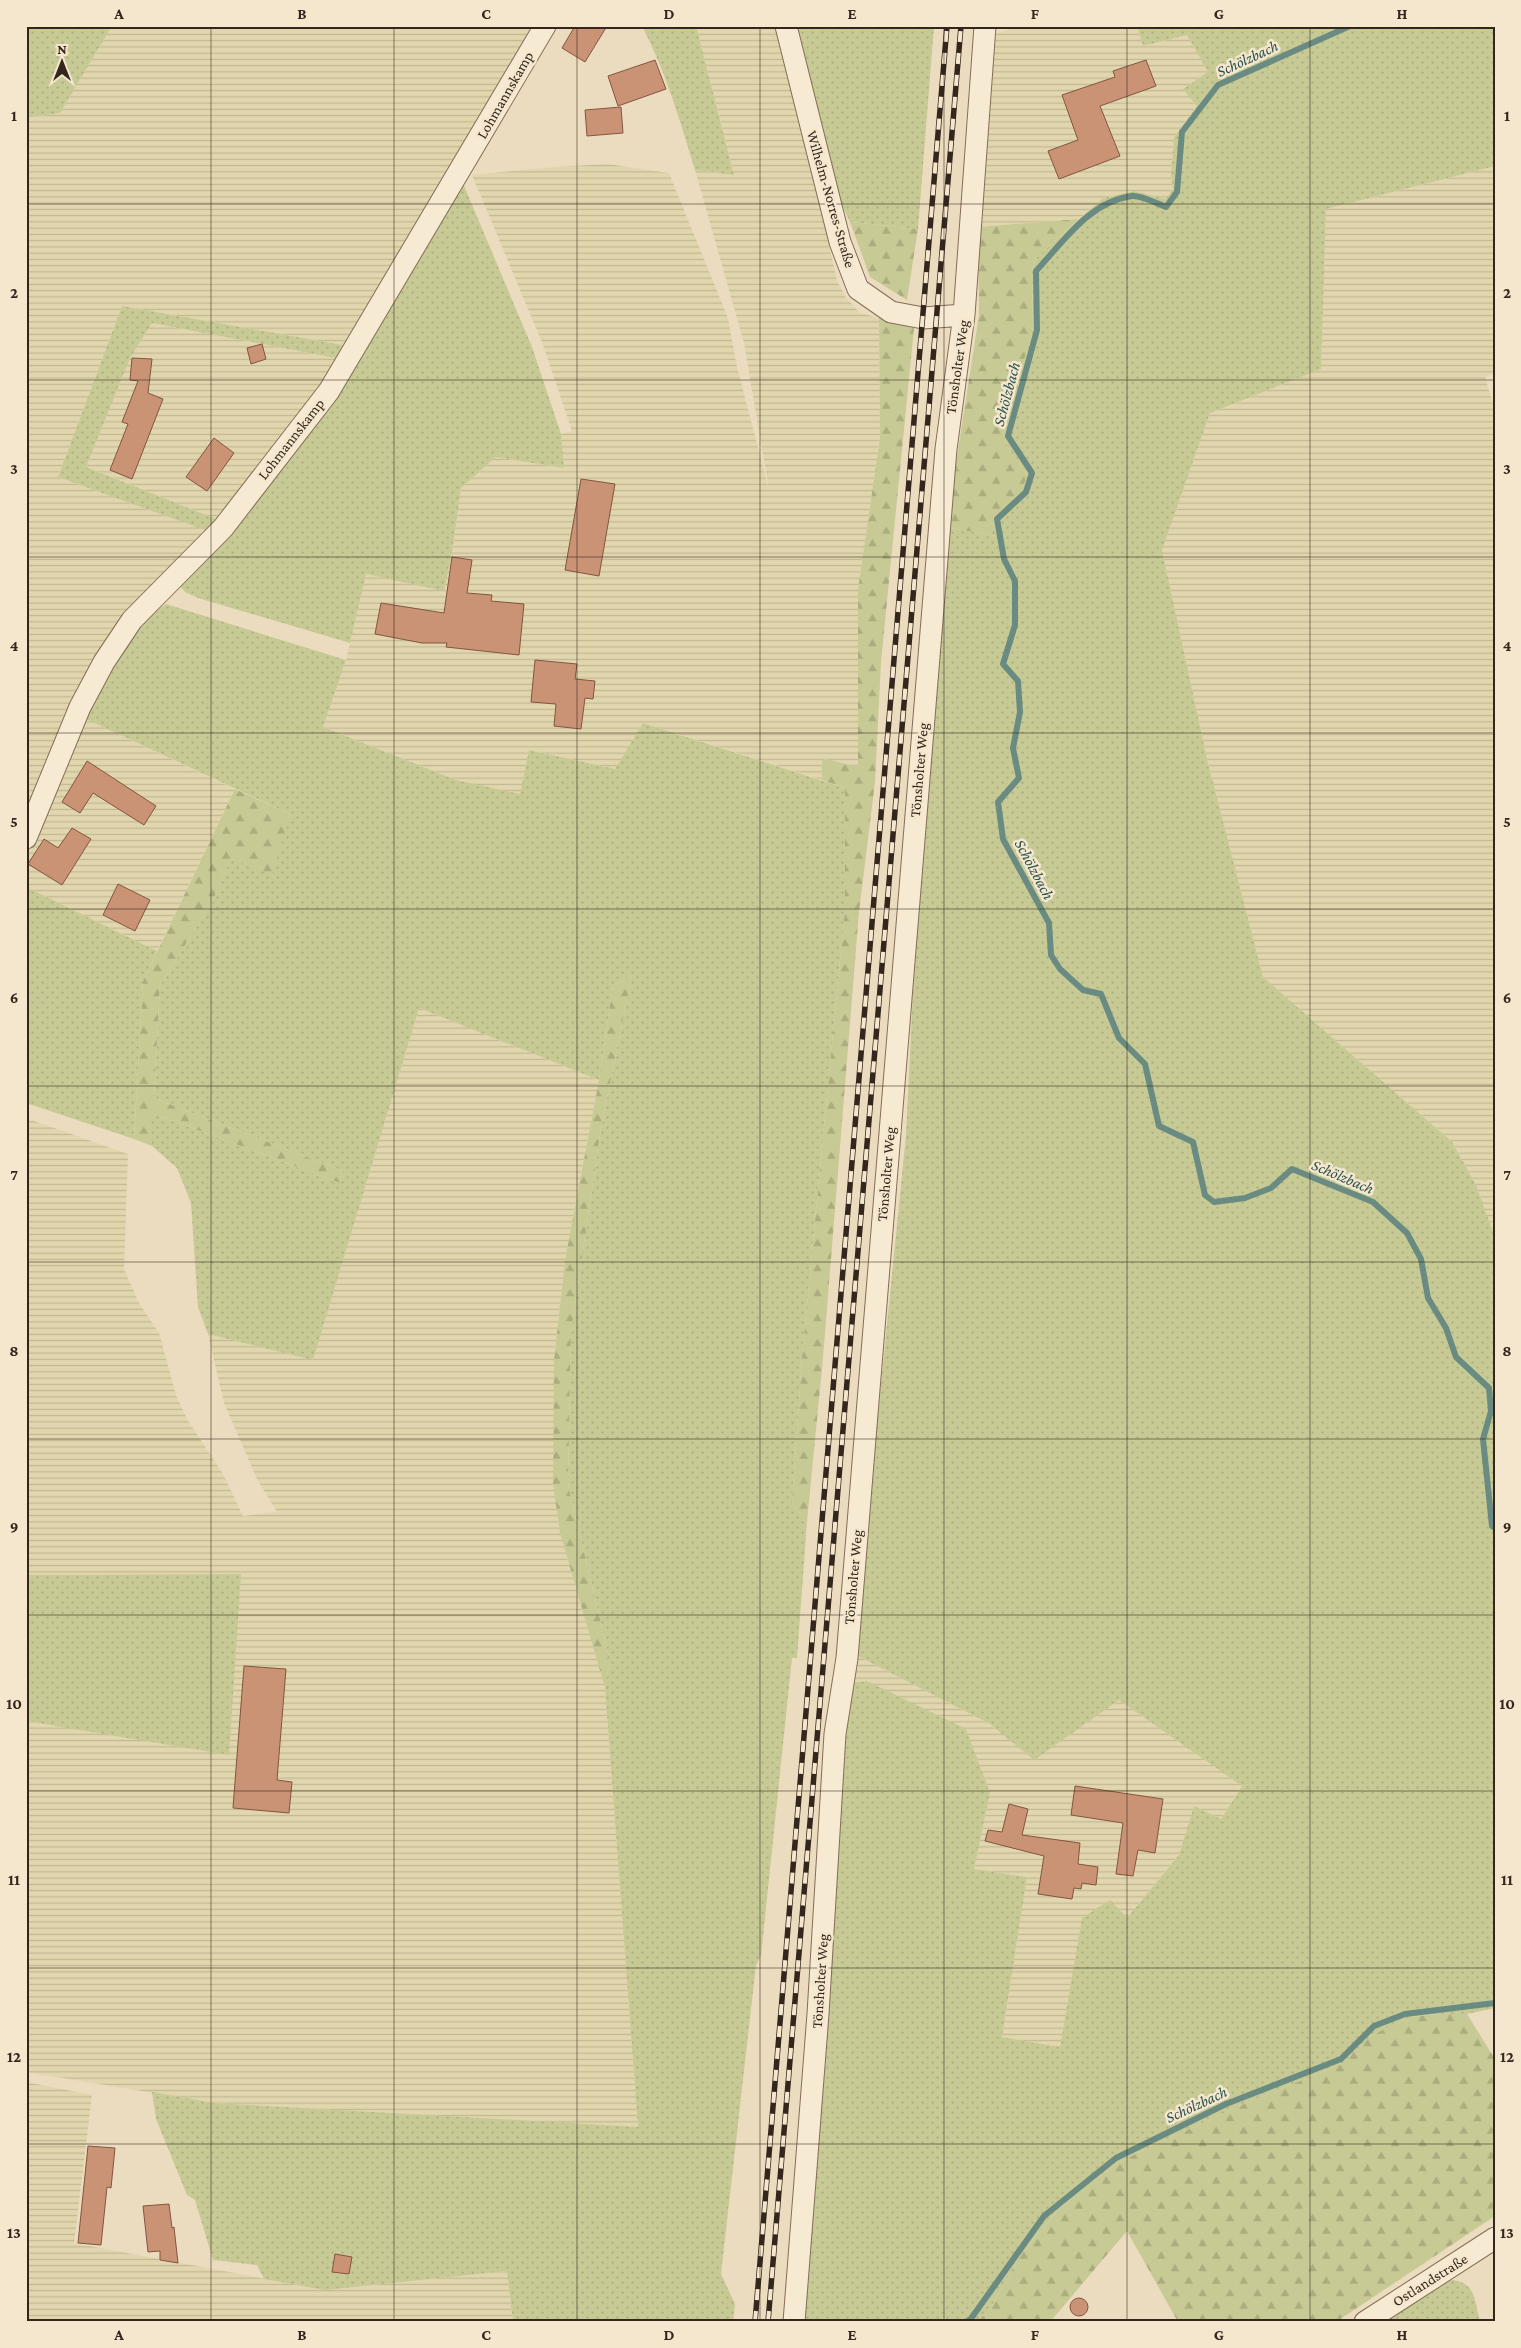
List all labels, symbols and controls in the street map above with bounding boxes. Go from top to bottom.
text: A [113,5,124,22]
text: B [297,5,307,22]
text: C [481,5,491,22]
text: D [663,5,675,22]
text: E [847,5,857,22]
text: F [1031,5,1040,22]
text: G [1214,5,1224,22]
text: H [1397,5,1408,22]
water label: Schölzbach [1214,37,1281,80]
north arrow [38,38,88,88]
text: N [57,41,67,57]
street label: Lohmannskamp [474,48,537,142]
text: 1 [11,107,17,124]
text: 1 [1504,107,1510,124]
street label: Wilhelm-Norres-Straße [804,129,858,270]
text: 2 [10,284,18,301]
text: 2 [1503,284,1511,301]
street label: Tönsholter Weg [942,319,973,415]
water label: Schölzbach [990,360,1023,428]
street label: Lohmannskamp [255,395,328,483]
text: 3 [10,460,18,477]
text: 3 [1503,460,1511,477]
text: 4 [10,637,19,654]
text: 4 [1503,637,1512,654]
street label: Tönsholter Weg [907,722,932,818]
text: 5 [10,813,18,830]
text: 5 [1503,813,1511,830]
water label: Schölzbach [1012,836,1058,902]
text: 6 [10,989,18,1006]
text: 6 [1503,989,1511,1006]
street label: Tönsholter Weg [874,1126,899,1222]
water label: Schölzbach [1309,1156,1377,1197]
text: 7 [10,1166,18,1183]
text: 7 [1503,1166,1511,1183]
text: 8 [9,1342,19,1359]
text: 8 [1502,1342,1512,1359]
text: 9 [10,1518,18,1535]
text: 9 [1503,1518,1511,1535]
street label: Tönsholter Weg [841,1529,866,1625]
text: 10 [6,1695,22,1712]
text: 10 [1499,1695,1515,1712]
text: 11 [8,1871,20,1888]
text: 11 [1501,1871,1513,1888]
street label: Tönsholter Weg [809,1933,832,2029]
text: 12 [7,2048,21,2065]
text: 12 [1500,2048,1514,2065]
water label: Schölzbach [1163,2083,1230,2126]
text: 13 [7,2224,21,2241]
text: 13 [1500,2224,1514,2241]
street label: Ostlandstraße [1389,2250,1471,2309]
text: A [113,2326,124,2343]
text: B [297,2326,307,2343]
text: C [481,2326,491,2343]
text: D [663,2326,675,2343]
text: E [847,2326,857,2343]
text: F [1031,2326,1040,2343]
text: G [1214,2326,1224,2343]
text: H [1397,2326,1408,2343]

